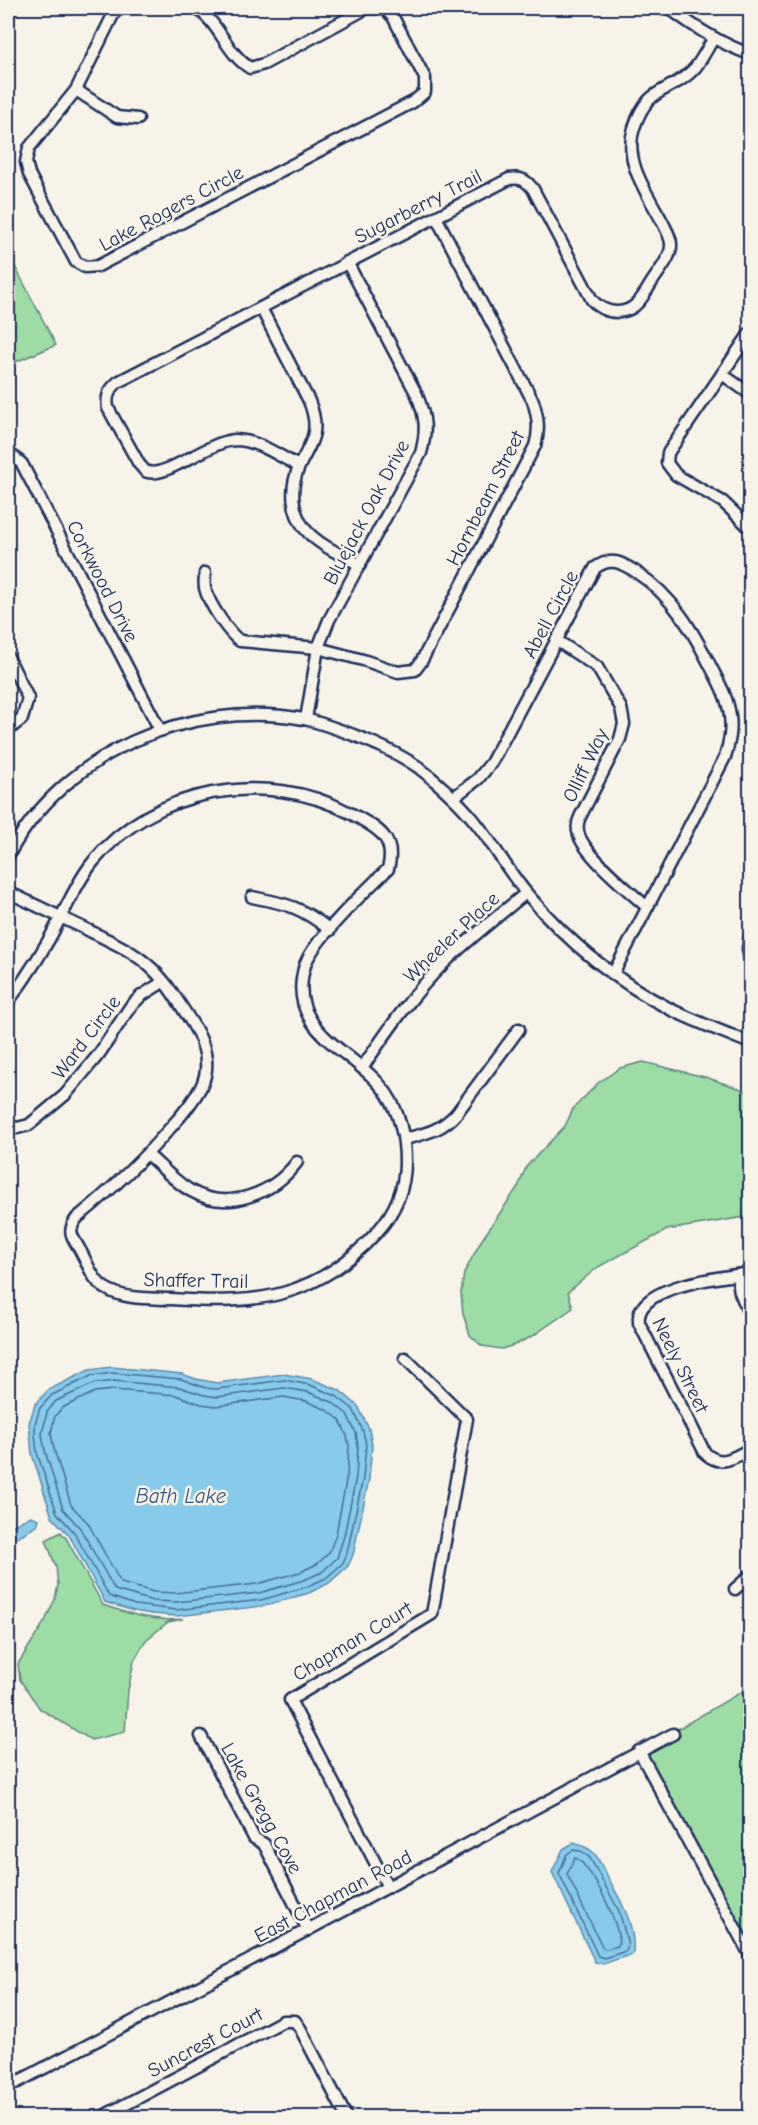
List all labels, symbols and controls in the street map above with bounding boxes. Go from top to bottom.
street label: Lake Rogers Circle [95,161,247,256]
street label: Sugarberry Trail [351,165,486,248]
street label: Hornbeam Street [442,426,530,570]
street label: Bluejack Oak Drive [319,436,414,589]
street label: Corkwood Drive [62,517,143,646]
street label: Abell Circle [518,566,583,662]
street label: Olliff Way [558,725,613,806]
street label: Wheeler Place [399,887,504,988]
street label: Ward Circle [47,991,125,1084]
street label: Shaffer Trail [143,1268,249,1293]
street label: Neely Street [648,1314,714,1418]
water label: Bath Lake [136,1484,227,1508]
street label: Chapman Court [288,1596,417,1686]
street label: Lake Gregg Cove [216,1739,307,1878]
street label: East Chapman Road [251,1845,416,1948]
street label: Suncrest Court [144,2002,268,2082]

